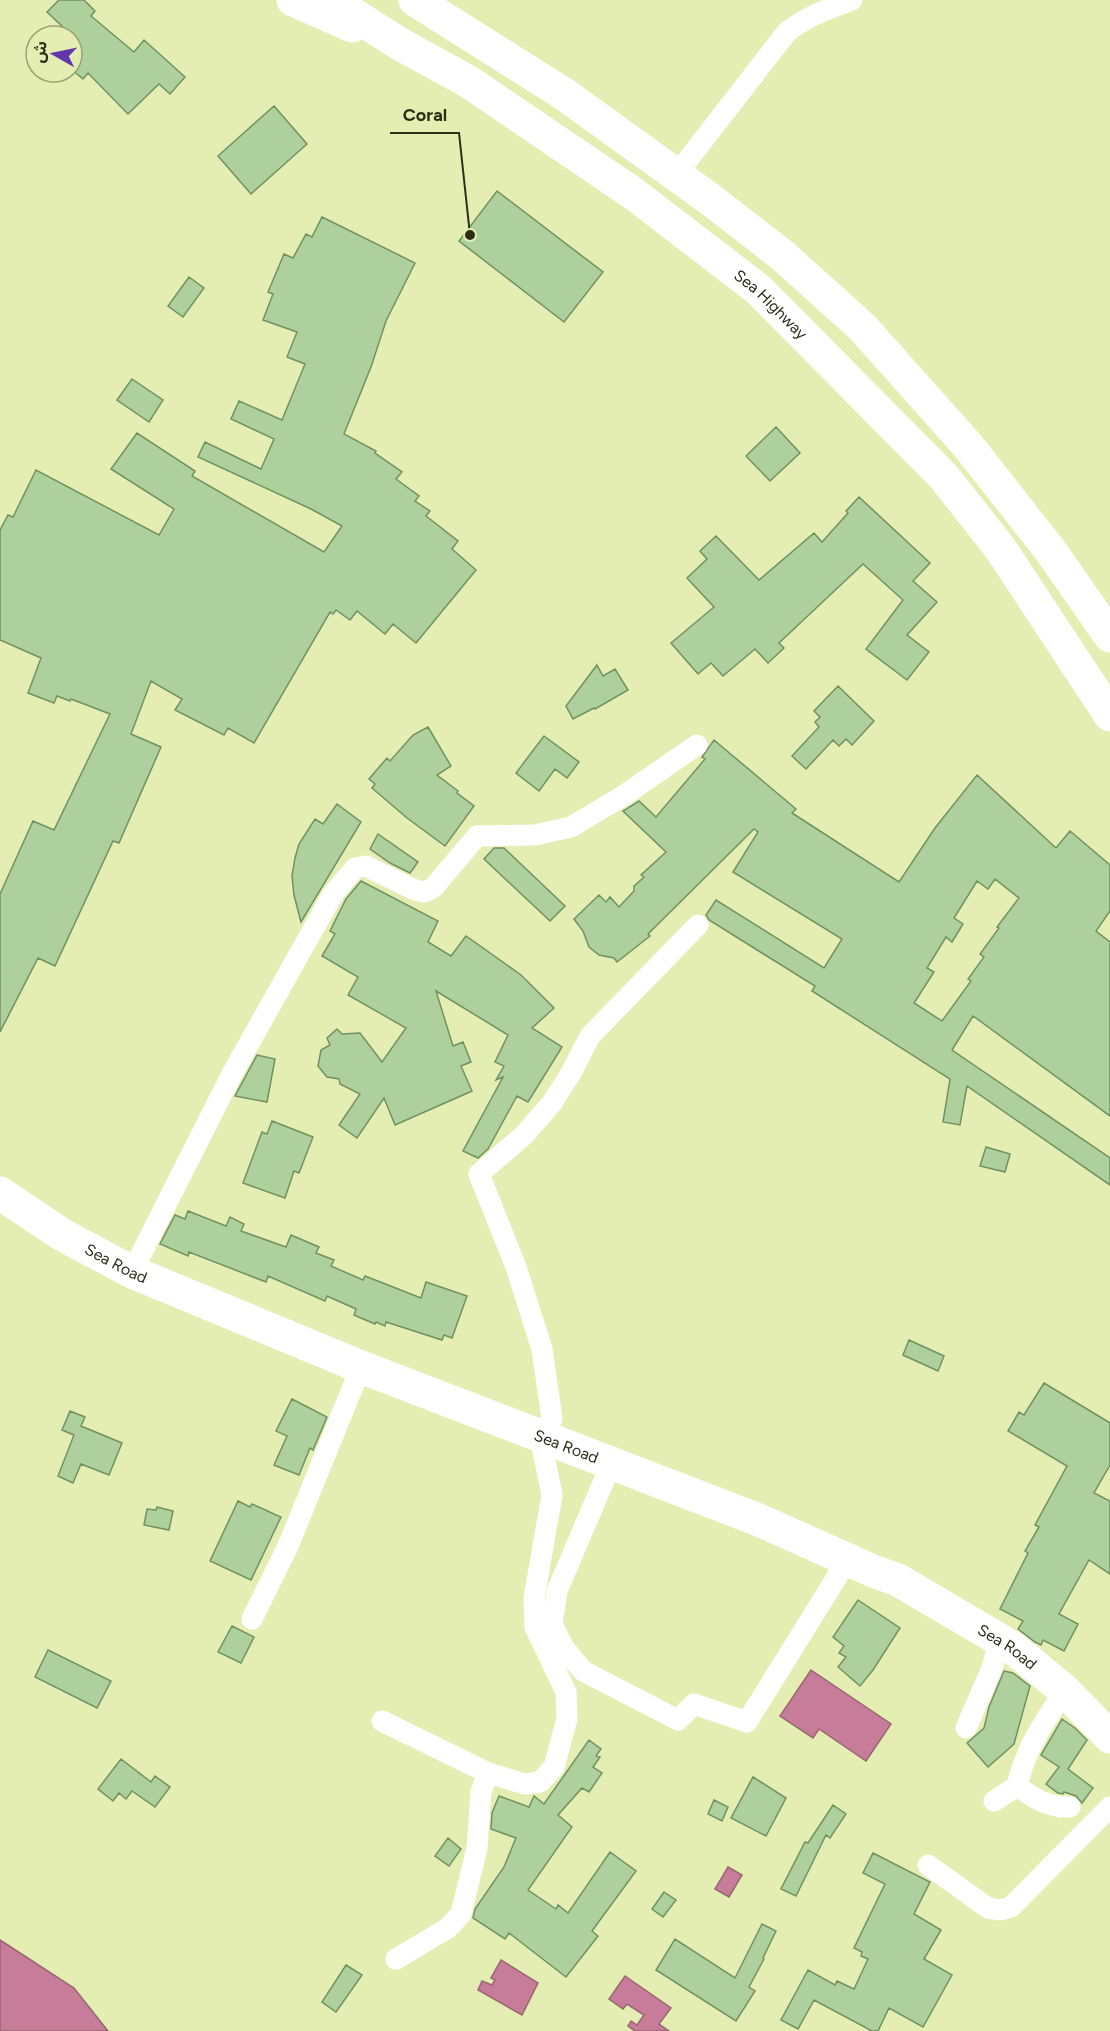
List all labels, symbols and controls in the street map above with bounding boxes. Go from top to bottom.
north arrow [24,24,84,84]
text: ش [29,39,51,64]
callout: Coral [390,97,459,133]
text: Coral [403,104,447,126]
street label: Sea Highway [731,265,812,343]
street label: Sea Road [82,1239,150,1287]
street label: Sea Road [531,1425,601,1467]
street label: Sea Road [975,1620,1041,1673]

